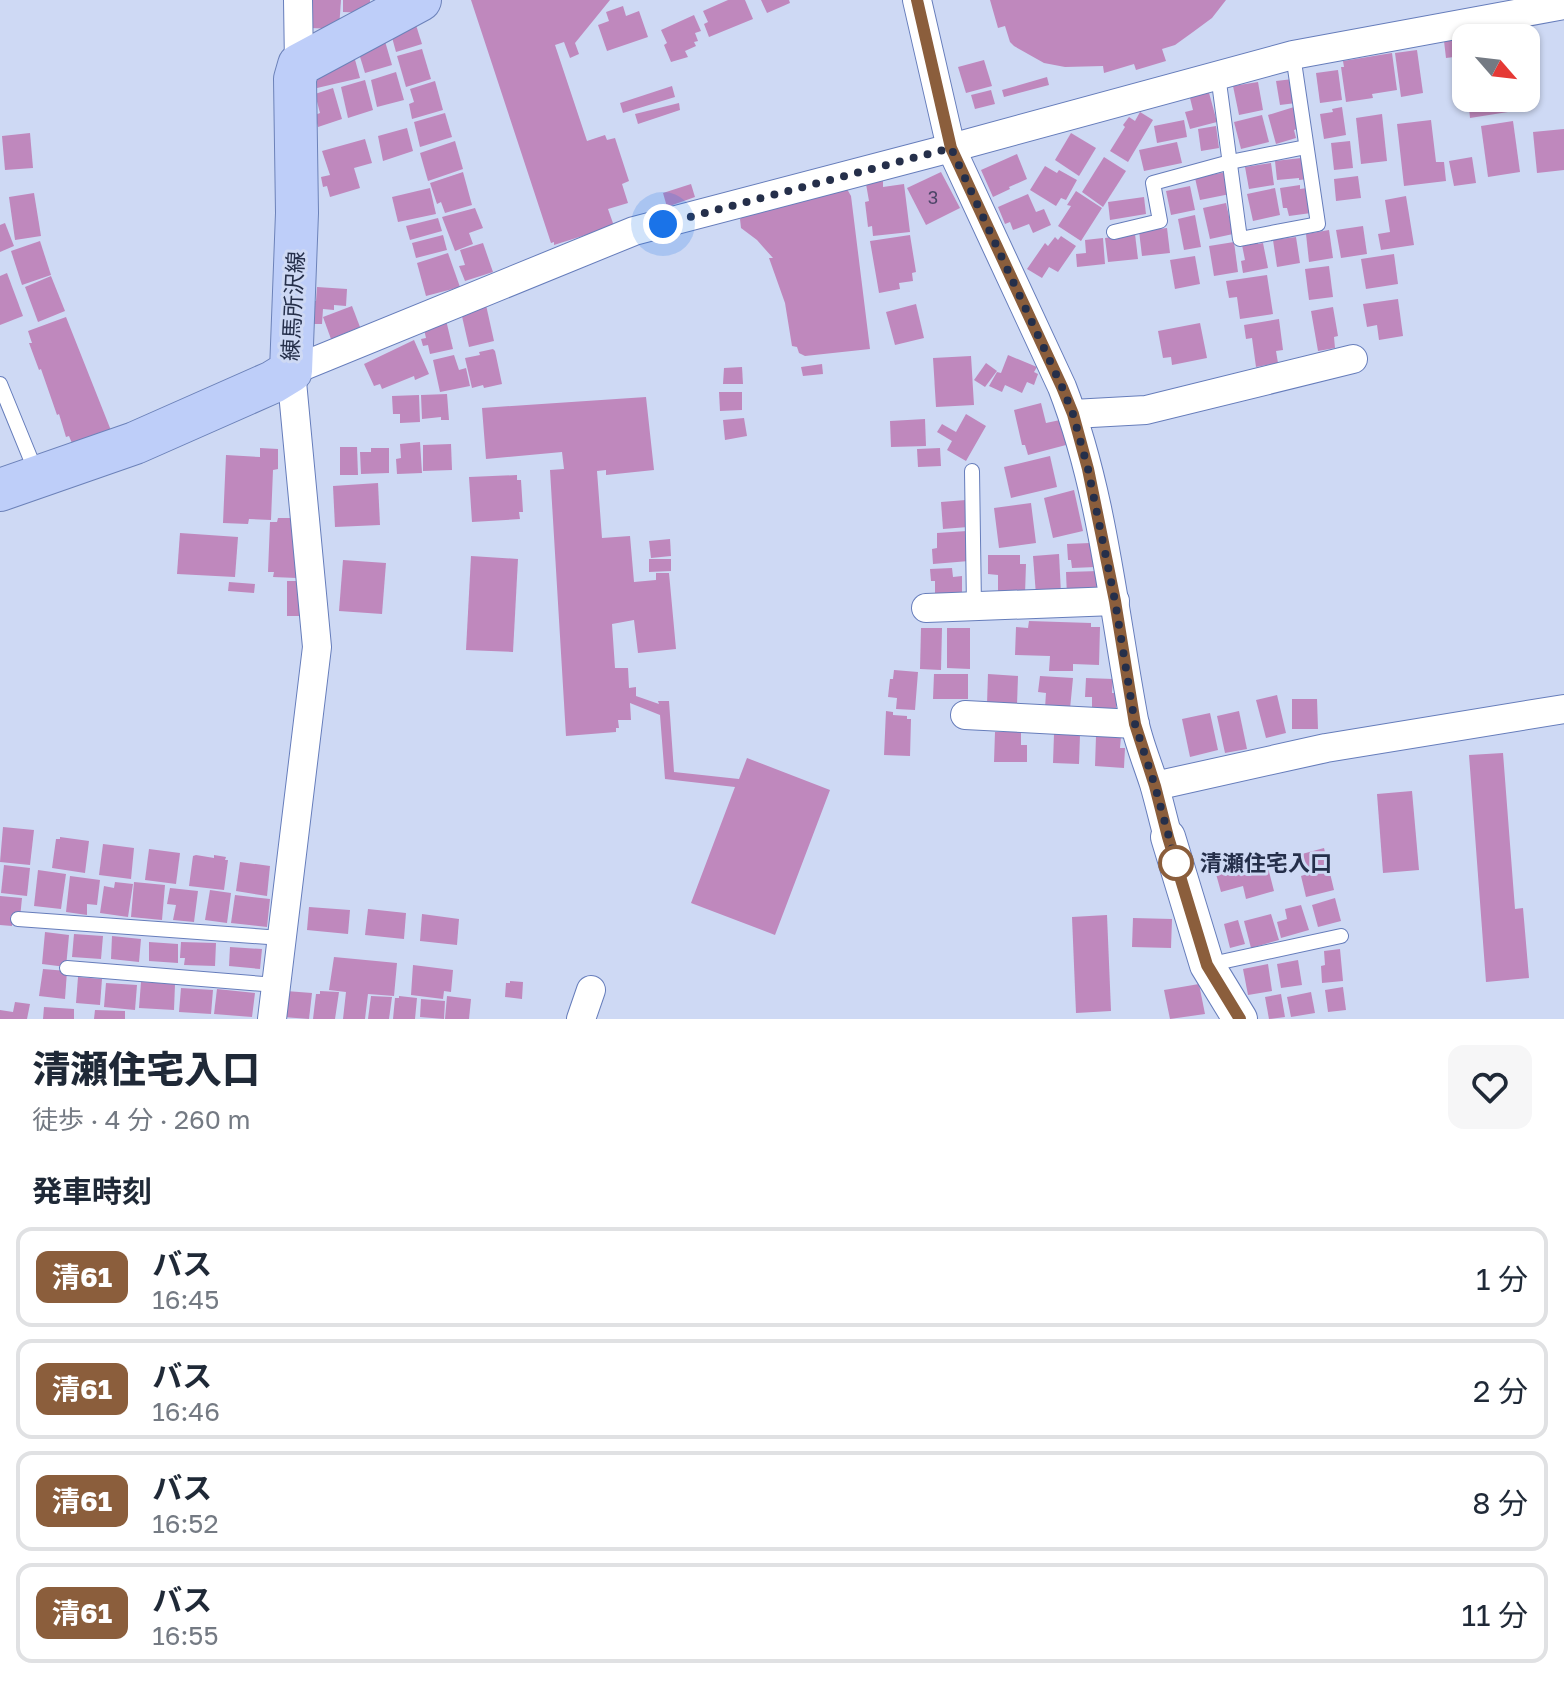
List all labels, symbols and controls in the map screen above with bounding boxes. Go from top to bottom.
north arrow [1452,24,1540,112]
map controls [1452,24,1540,112]
house number: 3 [928,186,938,208]
your location [643,204,683,244]
street label: 練馬所沢線 [276,250,309,362]
marker: 清瀬住宅入口 [1159,846,1193,880]
place label: 清瀬住宅入口 [1200,849,1332,876]
button: heart [1448,1045,1532,1129]
text: 清瀬住宅入口 [32,1046,260,1091]
text: 徒歩 · 4 分 · 260 m [32,1104,250,1135]
text: 発車時刻 [32,1173,152,1209]
text: バス [152,1246,212,1282]
text: 清61 [52,1260,112,1293]
text: 1 分 [1476,1261,1528,1297]
text: 16:45 [152,1284,219,1315]
text: バス [152,1358,212,1394]
text: 清61 [52,1372,112,1405]
text: 2 分 [1473,1373,1528,1409]
text: 16:46 [152,1396,220,1427]
text: バス [152,1470,212,1506]
text: 清61 [52,1484,112,1517]
text: 8 分 [1472,1485,1528,1521]
text: 16:52 [152,1508,219,1539]
text: バス [152,1582,212,1618]
text: 清61 [52,1596,112,1629]
text: 11 分 [1461,1597,1528,1633]
text: 16:55 [152,1620,219,1651]

